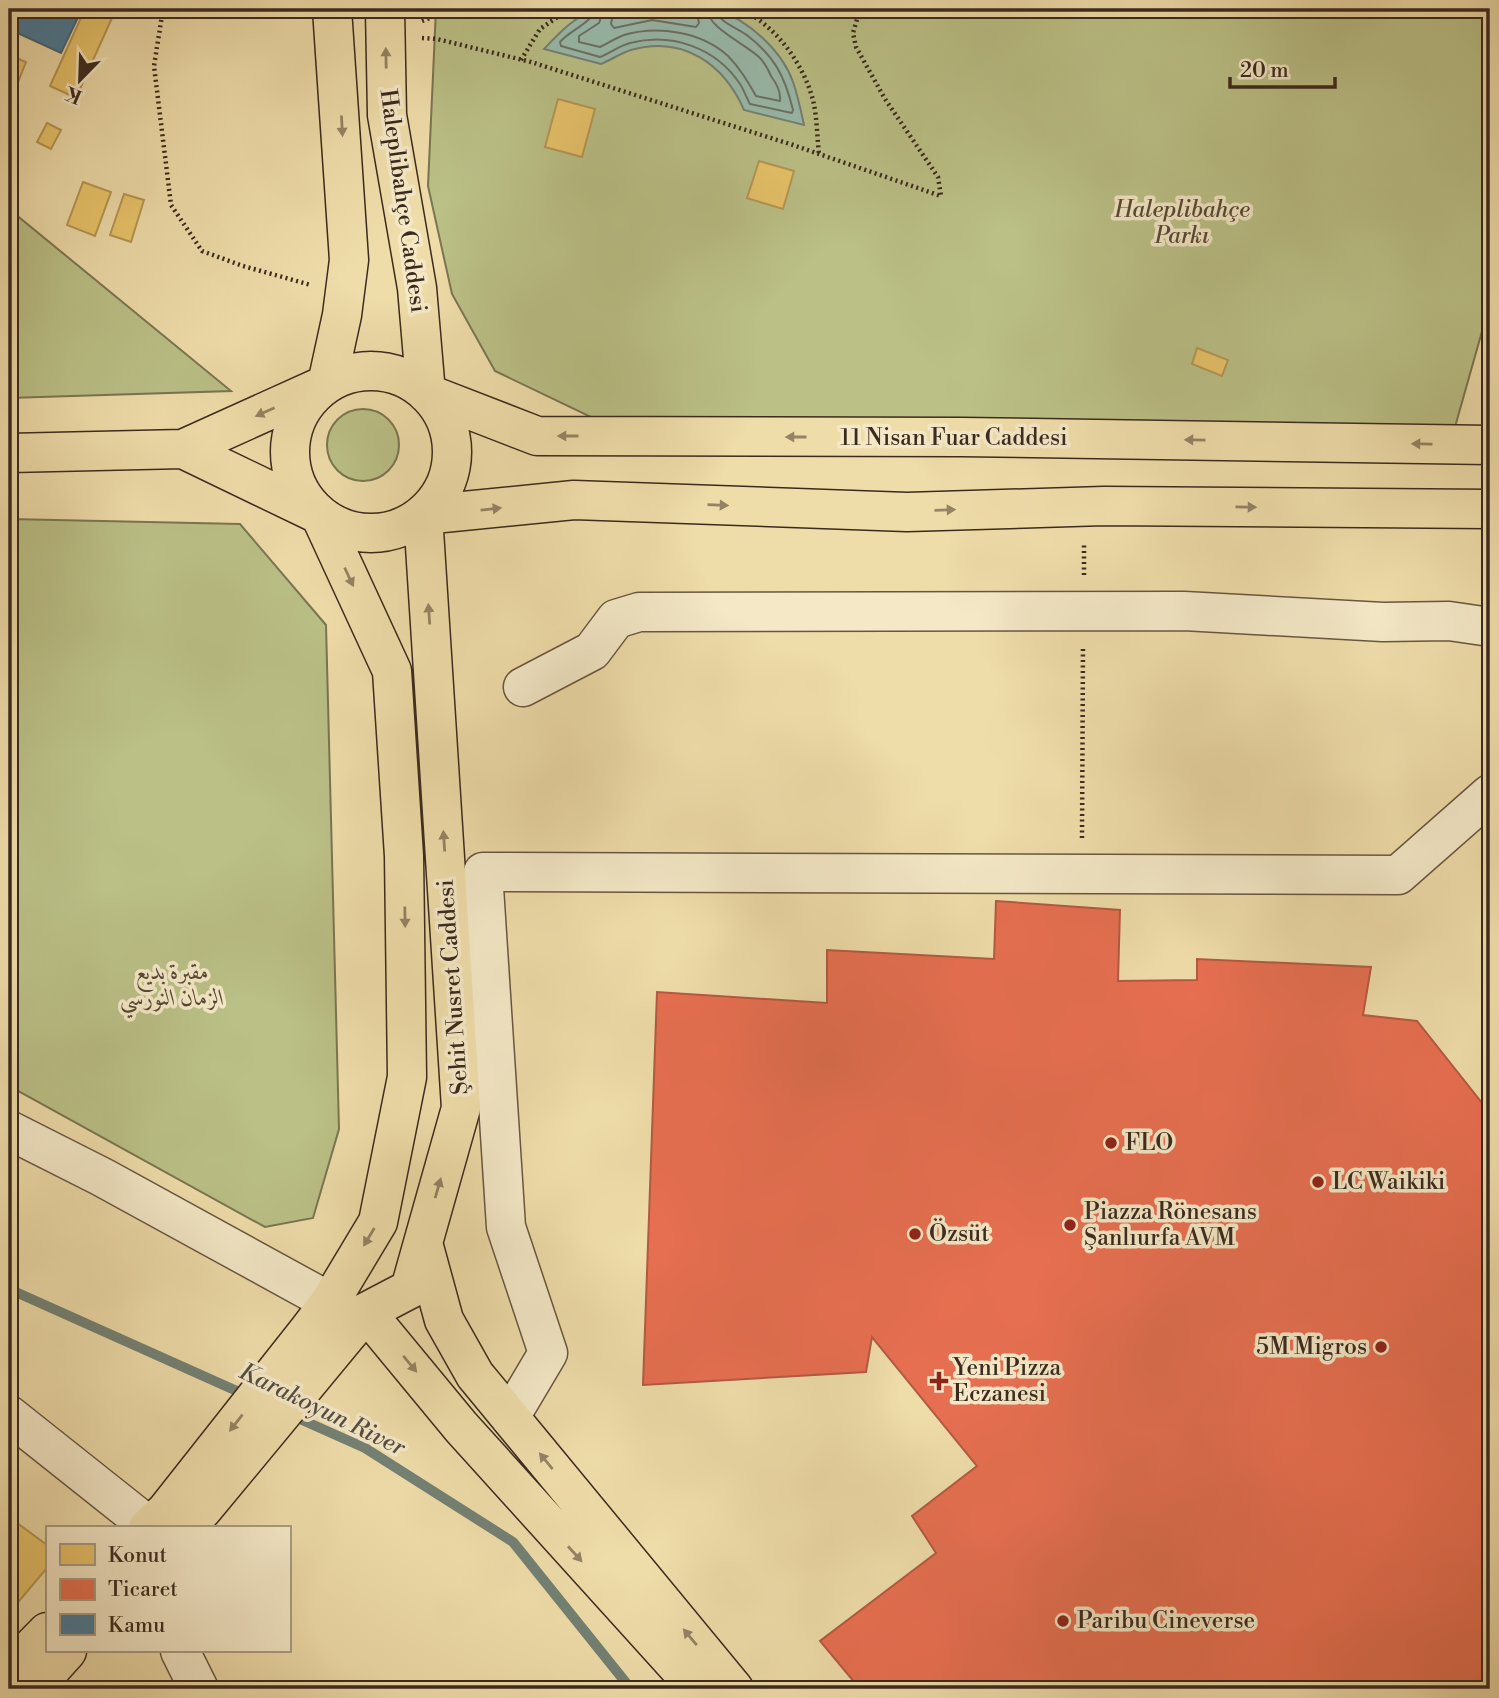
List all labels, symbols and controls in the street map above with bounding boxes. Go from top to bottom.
north arrow [46,46,116,116]
scale bar [1230,46,1334,90]
one-way arrow [380,47,392,69]
text: 20 m [1240,58,1289,84]
text: K [61,80,86,109]
street label: Haleplibahçe Caddesi [373,87,433,315]
one-way arrow [336,115,347,137]
park label: Haleplibahçe Parkı [1113,196,1250,250]
one-way arrow [254,407,275,418]
street label: 11 Nisan Fuar Caddesi [840,424,1068,452]
one-way arrow [557,430,579,442]
one-way arrow [784,431,806,443]
one-way arrow [1183,435,1205,446]
one-way arrow [1411,438,1433,450]
one-way arrow [707,500,729,511]
one-way arrow [1235,501,1257,513]
one-way arrow [480,503,502,514]
one-way arrow [935,505,957,516]
one-way arrow [343,567,354,587]
one-way arrow [424,603,435,625]
one-way arrow [438,830,449,852]
street label: Şehit Nusret Caddesi [432,878,474,1096]
one-way arrow [399,906,410,928]
park label: مقبرة بديع الزمان النورسي [119,958,225,1019]
place label: FLO [1125,1129,1173,1157]
marker: FLO [1103,1135,1119,1151]
place label: LC Waikiki [1332,1168,1445,1196]
marker: LC Waikiki [1310,1174,1326,1190]
one-way arrow [434,1177,444,1198]
place label: Piazza Rönesans Şanlıurfa AVM [1084,1198,1257,1252]
marker: Piazza Rönesans Şanlıurfa AVM [1062,1217,1078,1233]
place label: Özsüt [929,1218,989,1248]
marker: Özsüt [907,1226,923,1242]
one-way arrow [363,1227,375,1247]
place label: 5M Migros [1256,1333,1367,1361]
marker: 5M Migros [1373,1339,1389,1355]
place label: Yeni Pizza Eczanesi [952,1354,1062,1408]
one-way arrow [402,1355,417,1372]
water label: Karakoyun River [234,1357,411,1464]
marker: Yeni Pizza Eczanesi [931,1373,947,1389]
one-way arrow [229,1414,243,1432]
one-way arrow [538,1453,553,1471]
legend [46,1526,290,1652]
text: Konut [108,1543,167,1569]
one-way arrow [567,1545,583,1563]
text: Ticaret [108,1577,178,1603]
place label: Paribu Cineverse [1077,1607,1255,1635]
text: Kamu [108,1613,165,1639]
marker: Paribu Cineverse [1055,1613,1071,1629]
one-way arrow [683,1628,698,1646]

